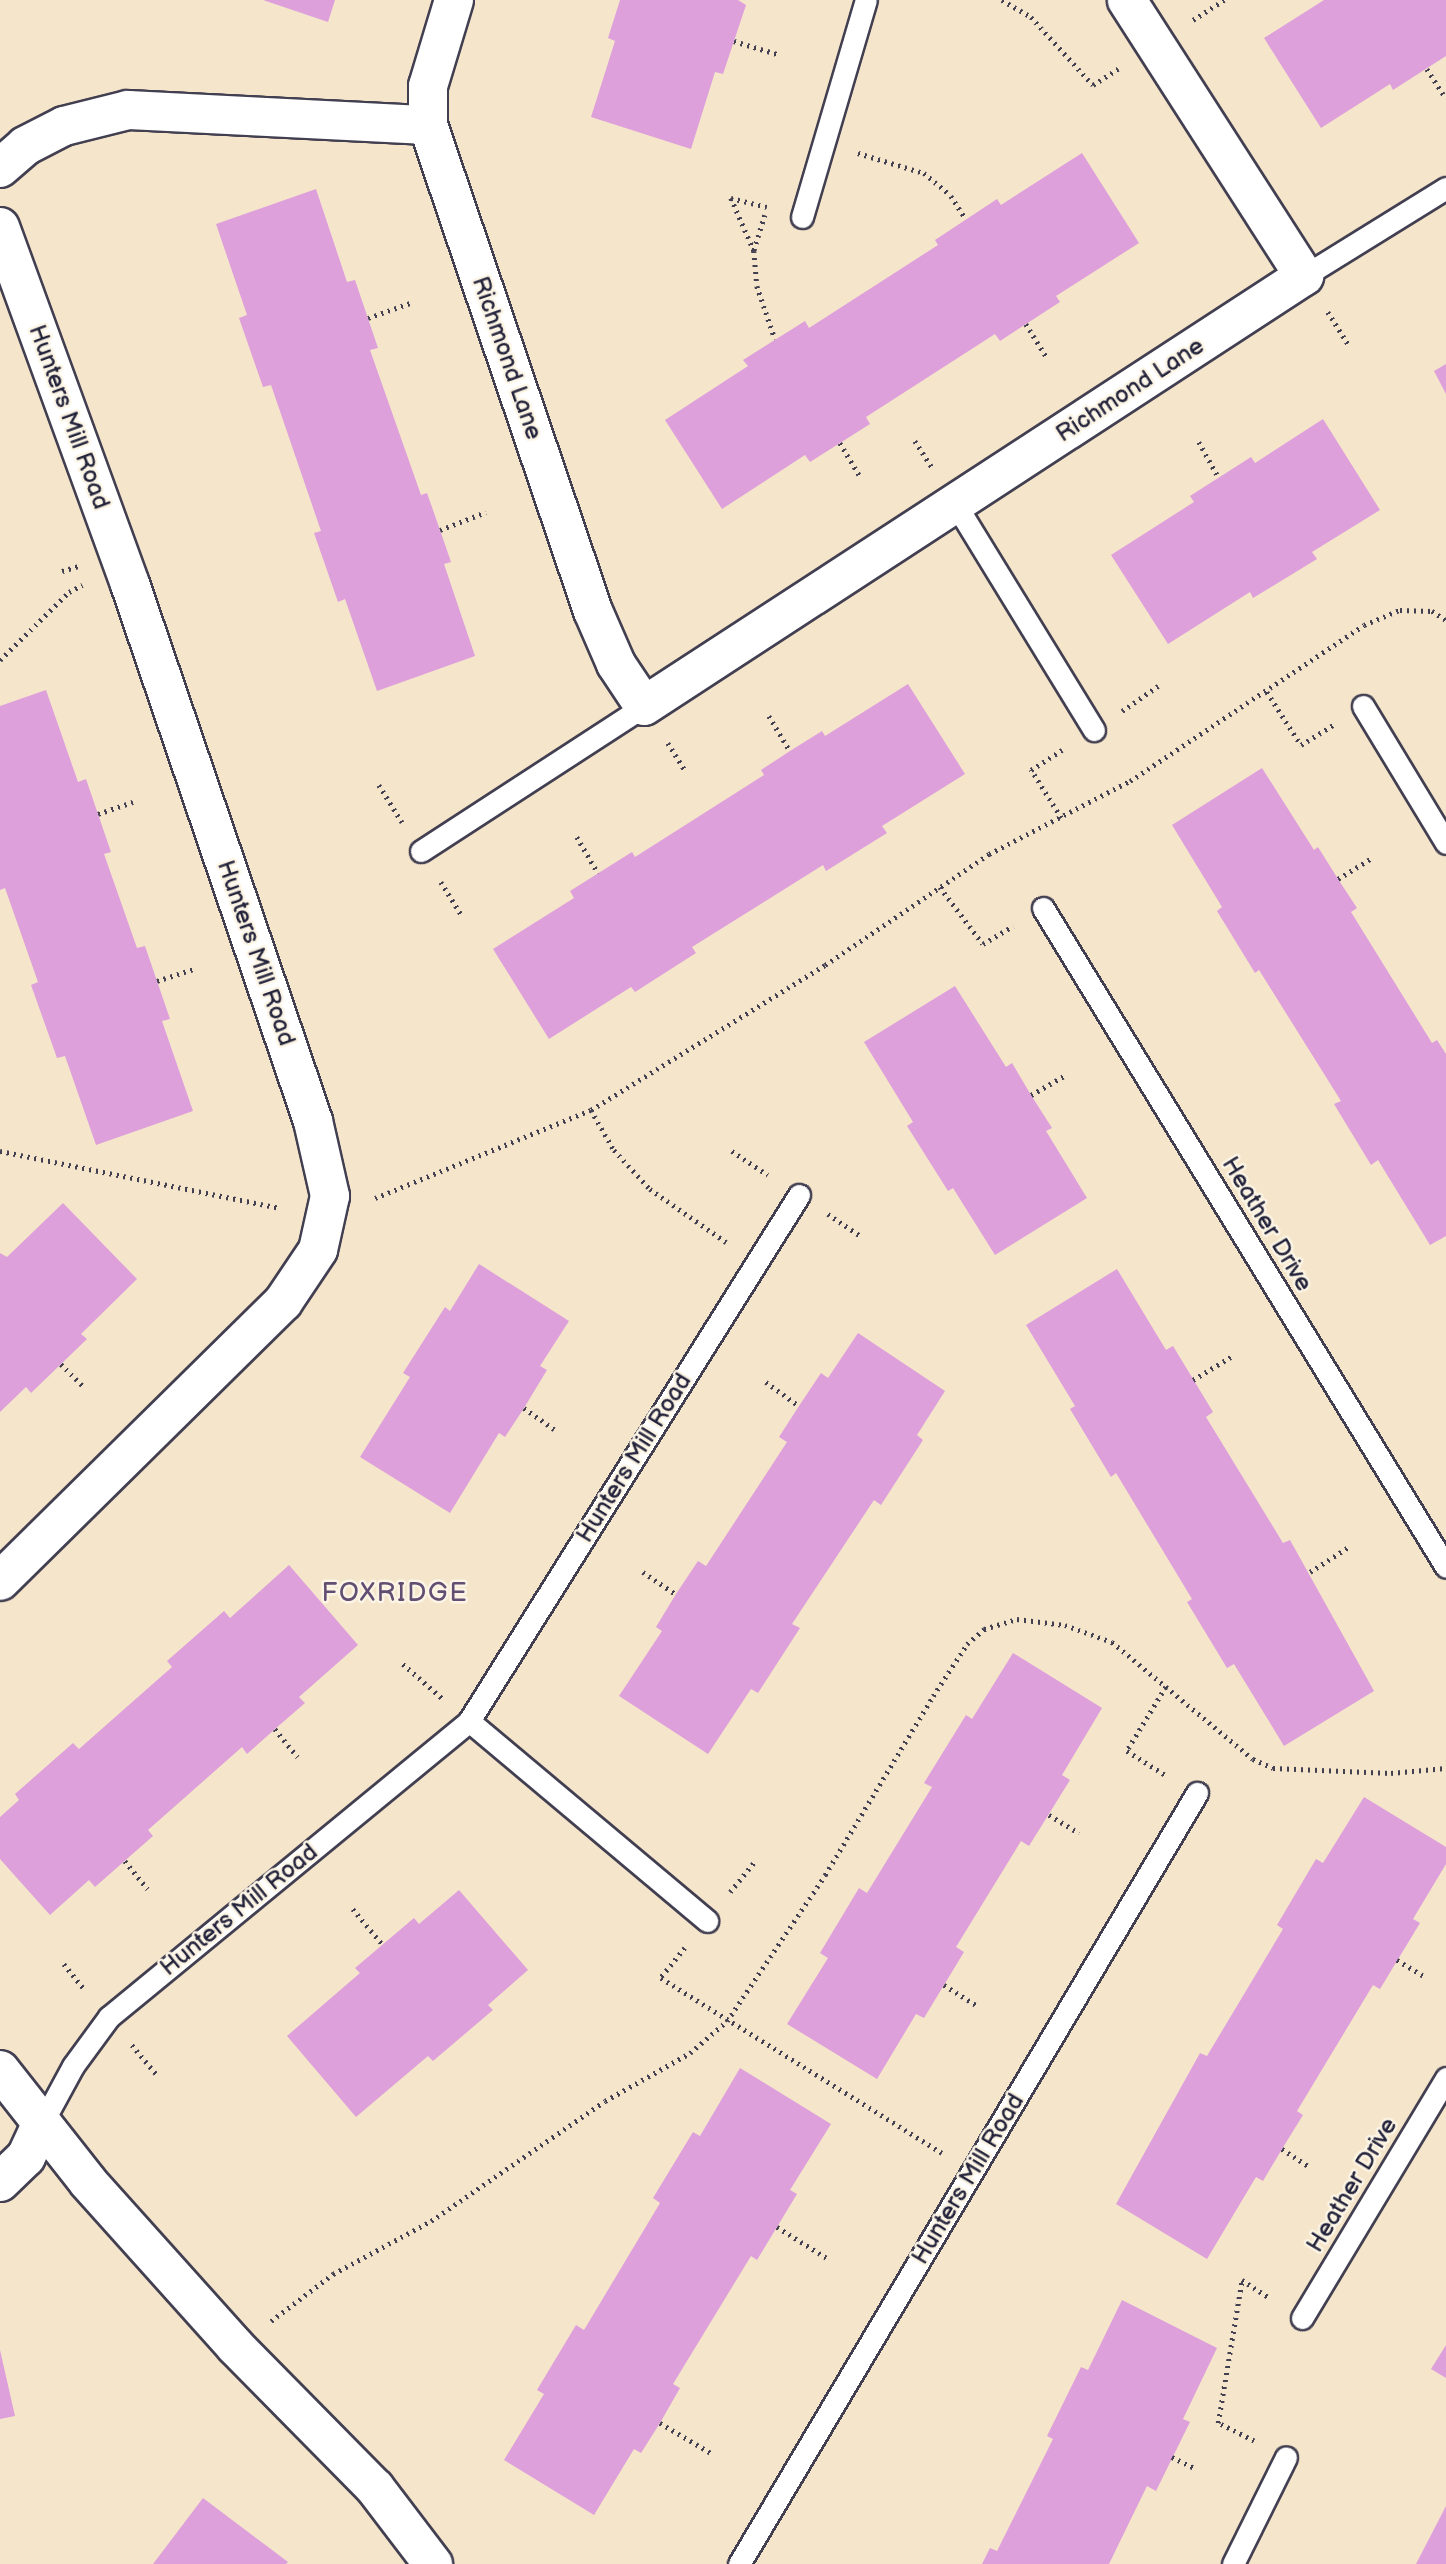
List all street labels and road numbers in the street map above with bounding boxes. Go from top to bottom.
street label: Richmond Lane [466,273,548,443]
street label: Hunters Mill Road [22,321,116,513]
street label: Richmond Lane [1051,332,1209,448]
street label: Hunters Mill Road [211,857,301,1049]
street label: Heather Drive [1216,1152,1318,1296]
street label: Hunters Mill Road [570,1368,698,1548]
street label: Hunters Mill Road [155,1838,323,1982]
street label: Hunters Mill Road [906,2088,1030,2270]
street label: Heather Drive [1301,2113,1403,2257]

